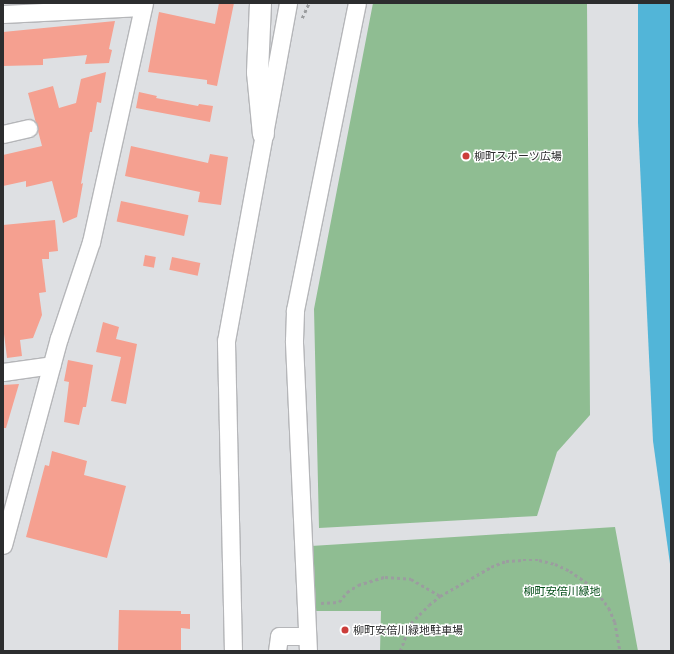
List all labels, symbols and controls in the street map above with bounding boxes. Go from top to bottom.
place label: 柳町スポーツ広場 [474,149,562,163]
marker: 柳町スポーツ広場 [461,151,471,161]
park label: 柳町安倍川緑地 [524,584,600,598]
place label: 柳町安倍川緑地駐車場 [353,623,463,637]
marker: 柳町安倍川緑地駐車場 [340,625,350,635]

